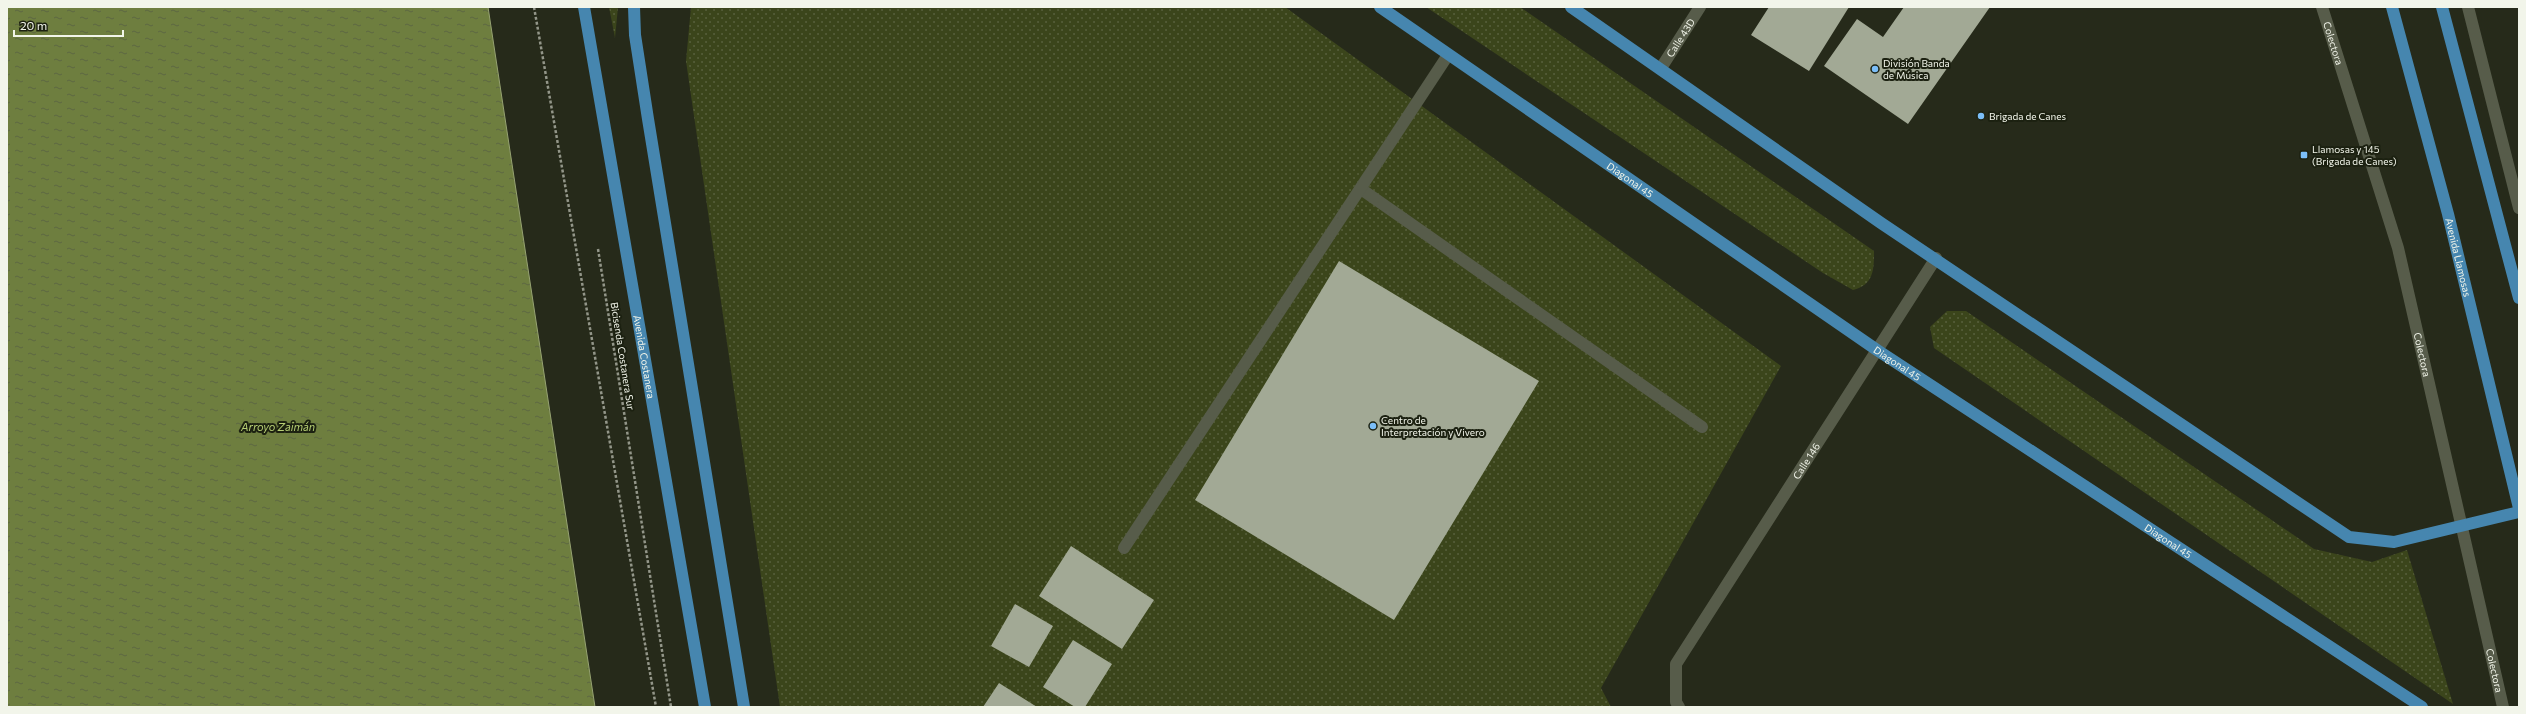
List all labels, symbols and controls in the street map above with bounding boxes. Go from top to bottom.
scale bar [14,12,123,38]
street label: Calle 43D [1664,16,1697,59]
text: 20 m [20,18,47,32]
street label: Colectora [2321,20,2346,66]
place label: División Banda de Música [1883,57,1950,81]
marker: División Banda de Música [1870,64,1880,74]
place label: Brigada de Canes [1989,110,2067,122]
marker: Brigada de Canes [1976,111,1986,121]
place label: Llamosas y 145 (Brigada de Canes) [2312,143,2397,167]
marker: Llamosas y 145 (Brigada de Canes) [2299,150,2309,160]
street label: Diagonal 45 [1605,159,1656,200]
street label: Avenida Llamosas [2443,217,2474,298]
street label: Bicisenda Costanera Sur [609,301,637,411]
street label: Avenida Costanera [631,314,658,400]
street label: Colectora [2412,331,2433,378]
street label: Diagonal 45 [1871,343,1923,383]
place label: Centro de Interpretación y Vivero [1381,414,1485,438]
water label: Arroyo Zaimán [240,420,315,433]
marker: Centro de Interpretación y Vivero [1368,421,1378,431]
street label: Calle 146 [1790,441,1822,481]
street label: Diagonal 45 [2142,521,2194,561]
street label: Colectora [2484,647,2505,694]

